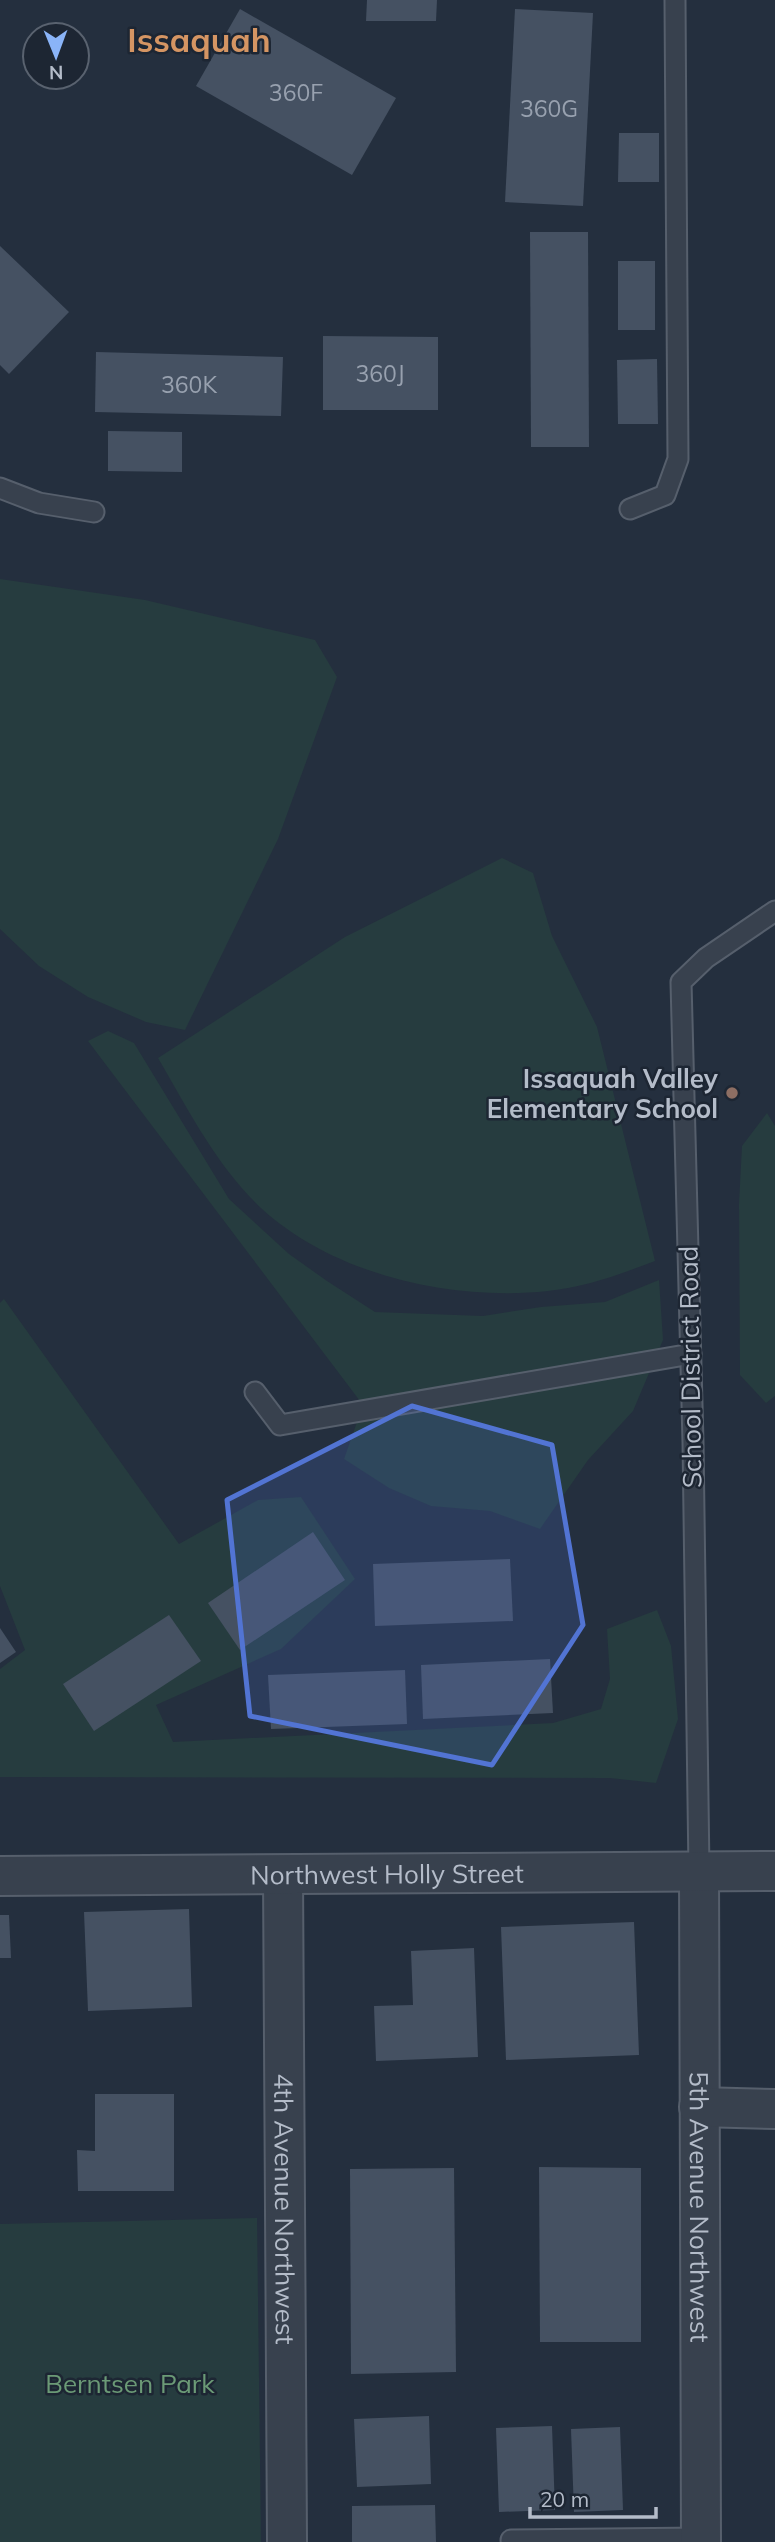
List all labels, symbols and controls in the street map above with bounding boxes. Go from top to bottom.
district label: Issaquah [127,19,271,60]
north arrow [21,21,91,91]
text: N [49,61,64,85]
house number: 360F [269,78,323,107]
house number: 360G [520,94,578,123]
house number: 360J [356,359,404,388]
house number: 360K [161,370,217,399]
place label: Issaquah Valley Elementary School [487,1062,719,1125]
marker: Issaquah Valley Elementary School [724,1085,740,1101]
street label: School District Road [671,1245,709,1489]
street label: Northwest Holly Street [250,1856,524,1891]
street label: 5th Avenue Northwest [683,2071,717,2343]
street label: 4th Avenue Northwest [268,2073,302,2345]
park label: Berntsen Park [45,2367,215,2400]
scale bar [530,2476,656,2520]
text: 20 m [540,2486,589,2512]

